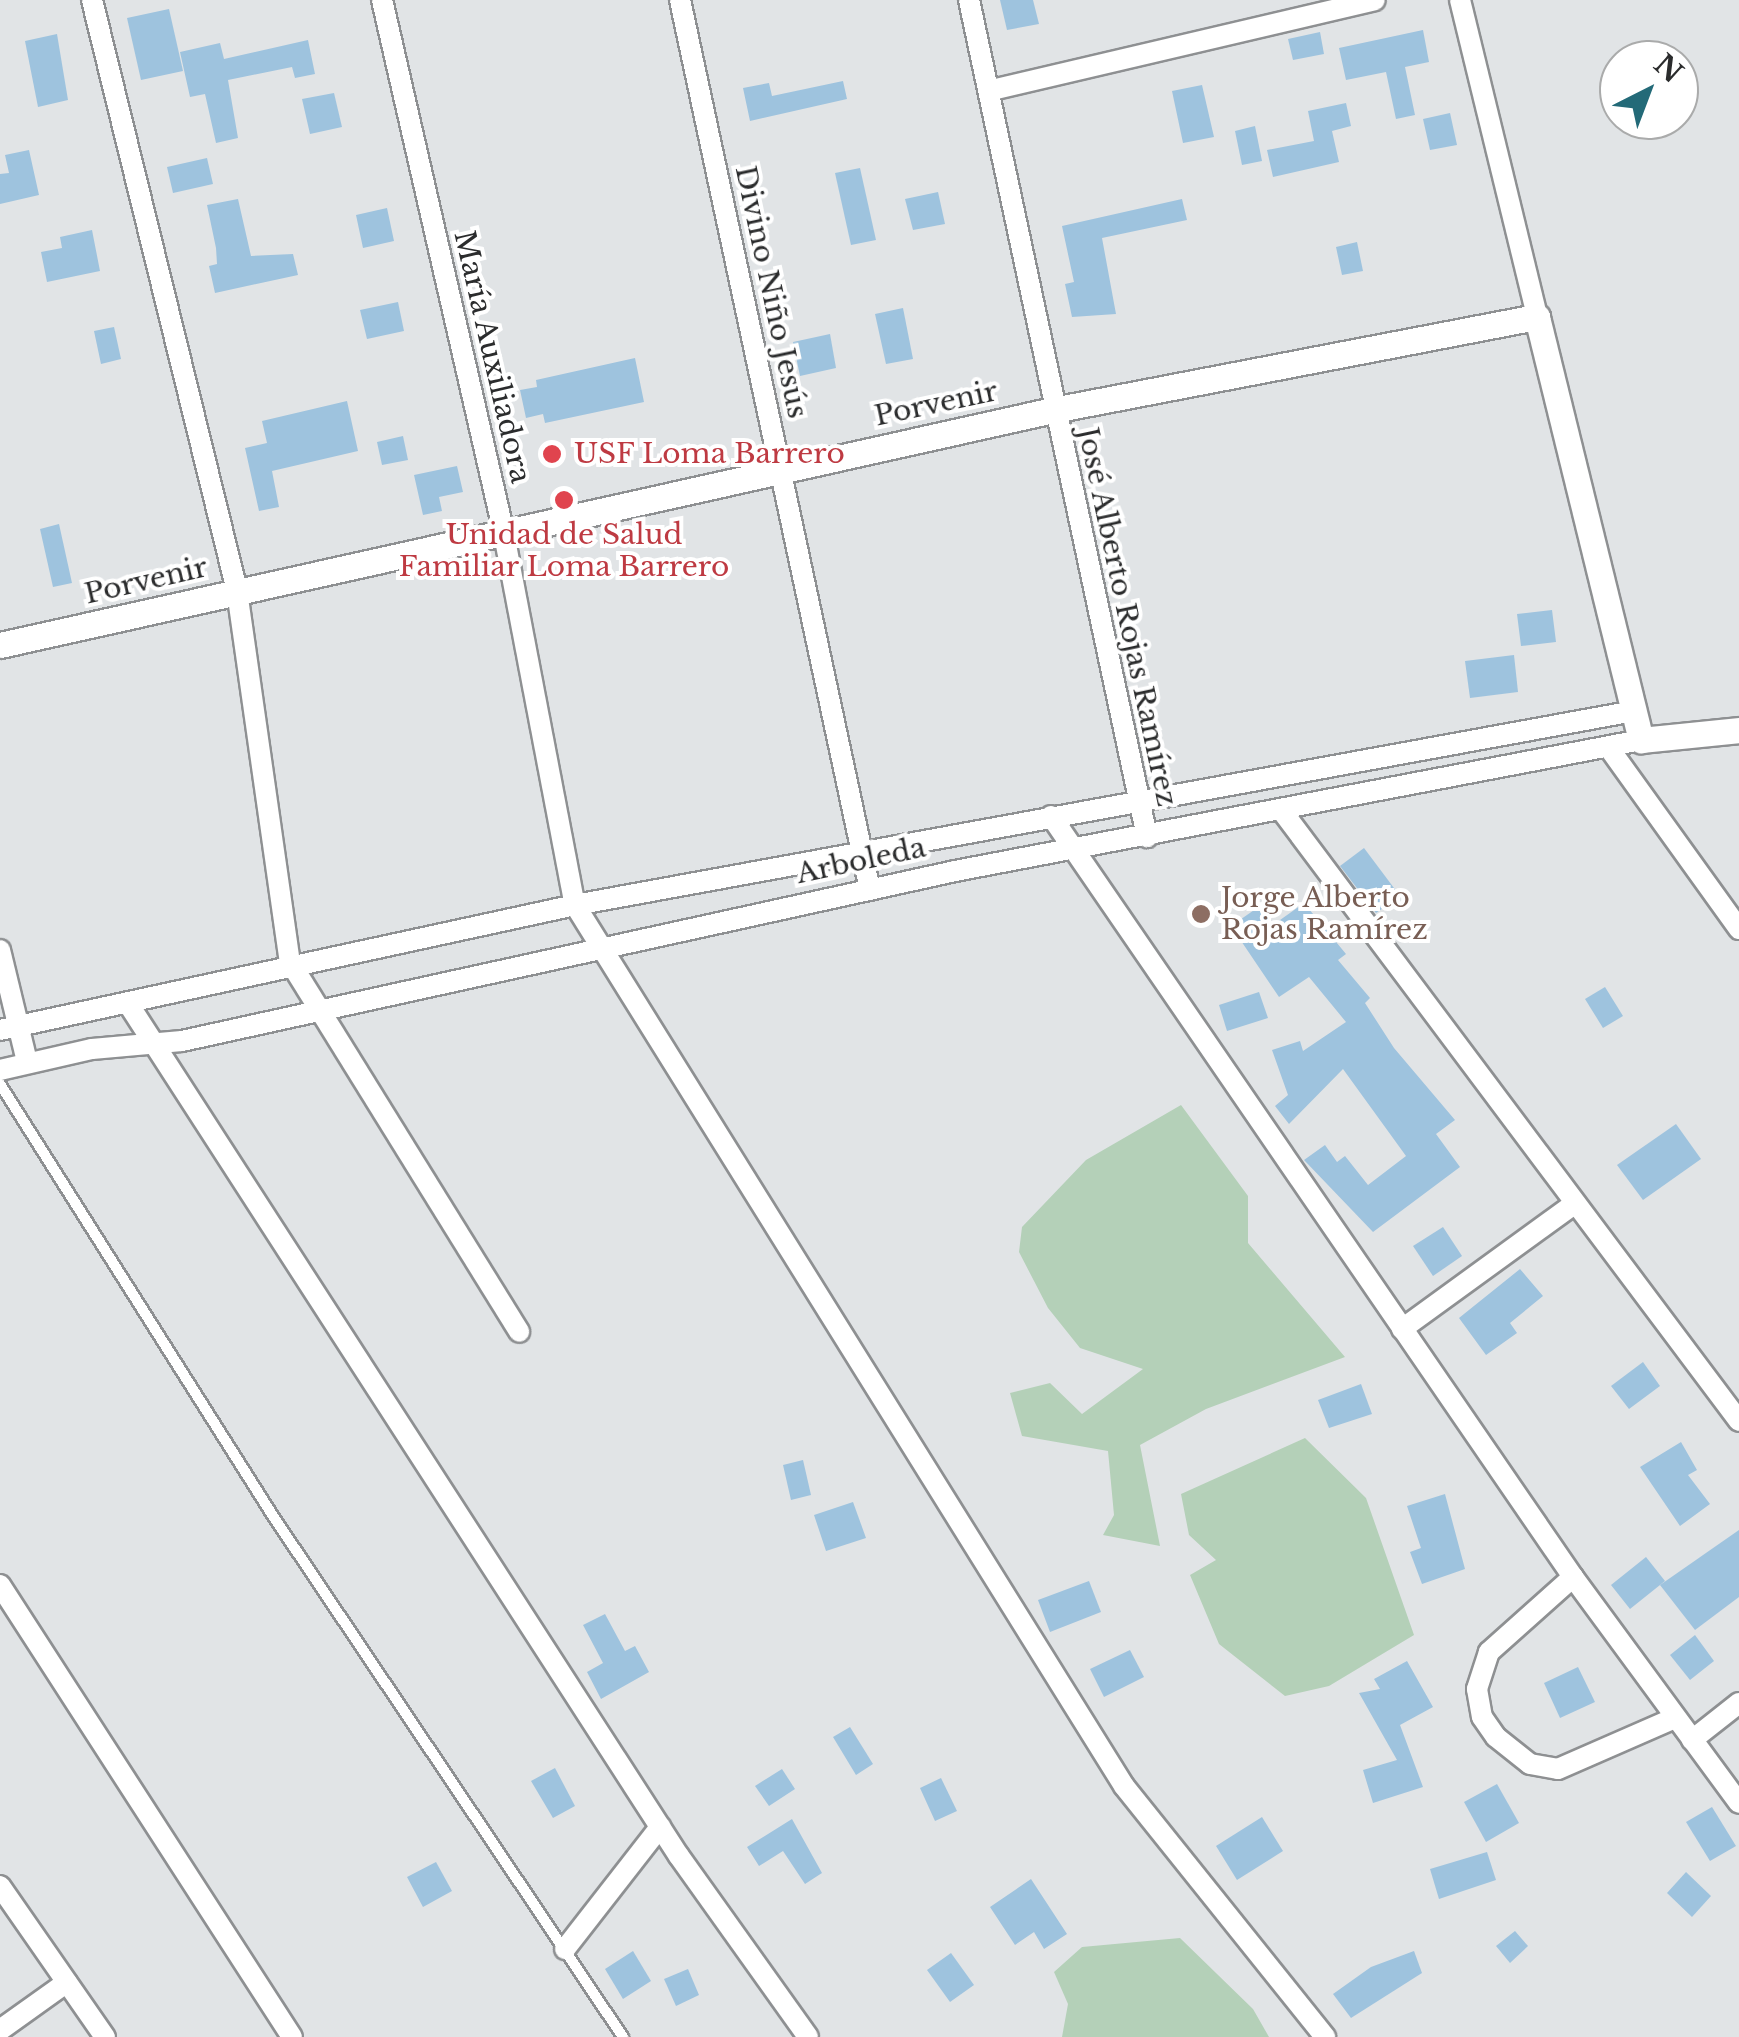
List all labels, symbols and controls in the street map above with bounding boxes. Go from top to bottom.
north arrow [1599,40,1699,140]
text: N [1647,47,1690,91]
street label: Divino Niño Jesús [728,163,814,421]
street label: María Auxiliadora [446,227,538,487]
street label: Porvenir [871,375,1001,433]
street label: José Alberto Rojas Ramírez [1070,424,1184,810]
place label: USF Loma Barrero [574,437,846,471]
marker: USF Loma Barrero [539,441,565,467]
marker: Unidad de Salud Familiar Loma Barrero [551,487,577,513]
place label: Unidad de Salud Familiar Loma Barrero [398,518,730,584]
street label: Porvenir [81,551,211,611]
street label: Arboleda [793,831,929,891]
place label: Jorge Alberto Rojas Ramírez [1221,881,1428,947]
marker: Jorge Alberto Rojas Ramírez [1190,903,1212,925]

